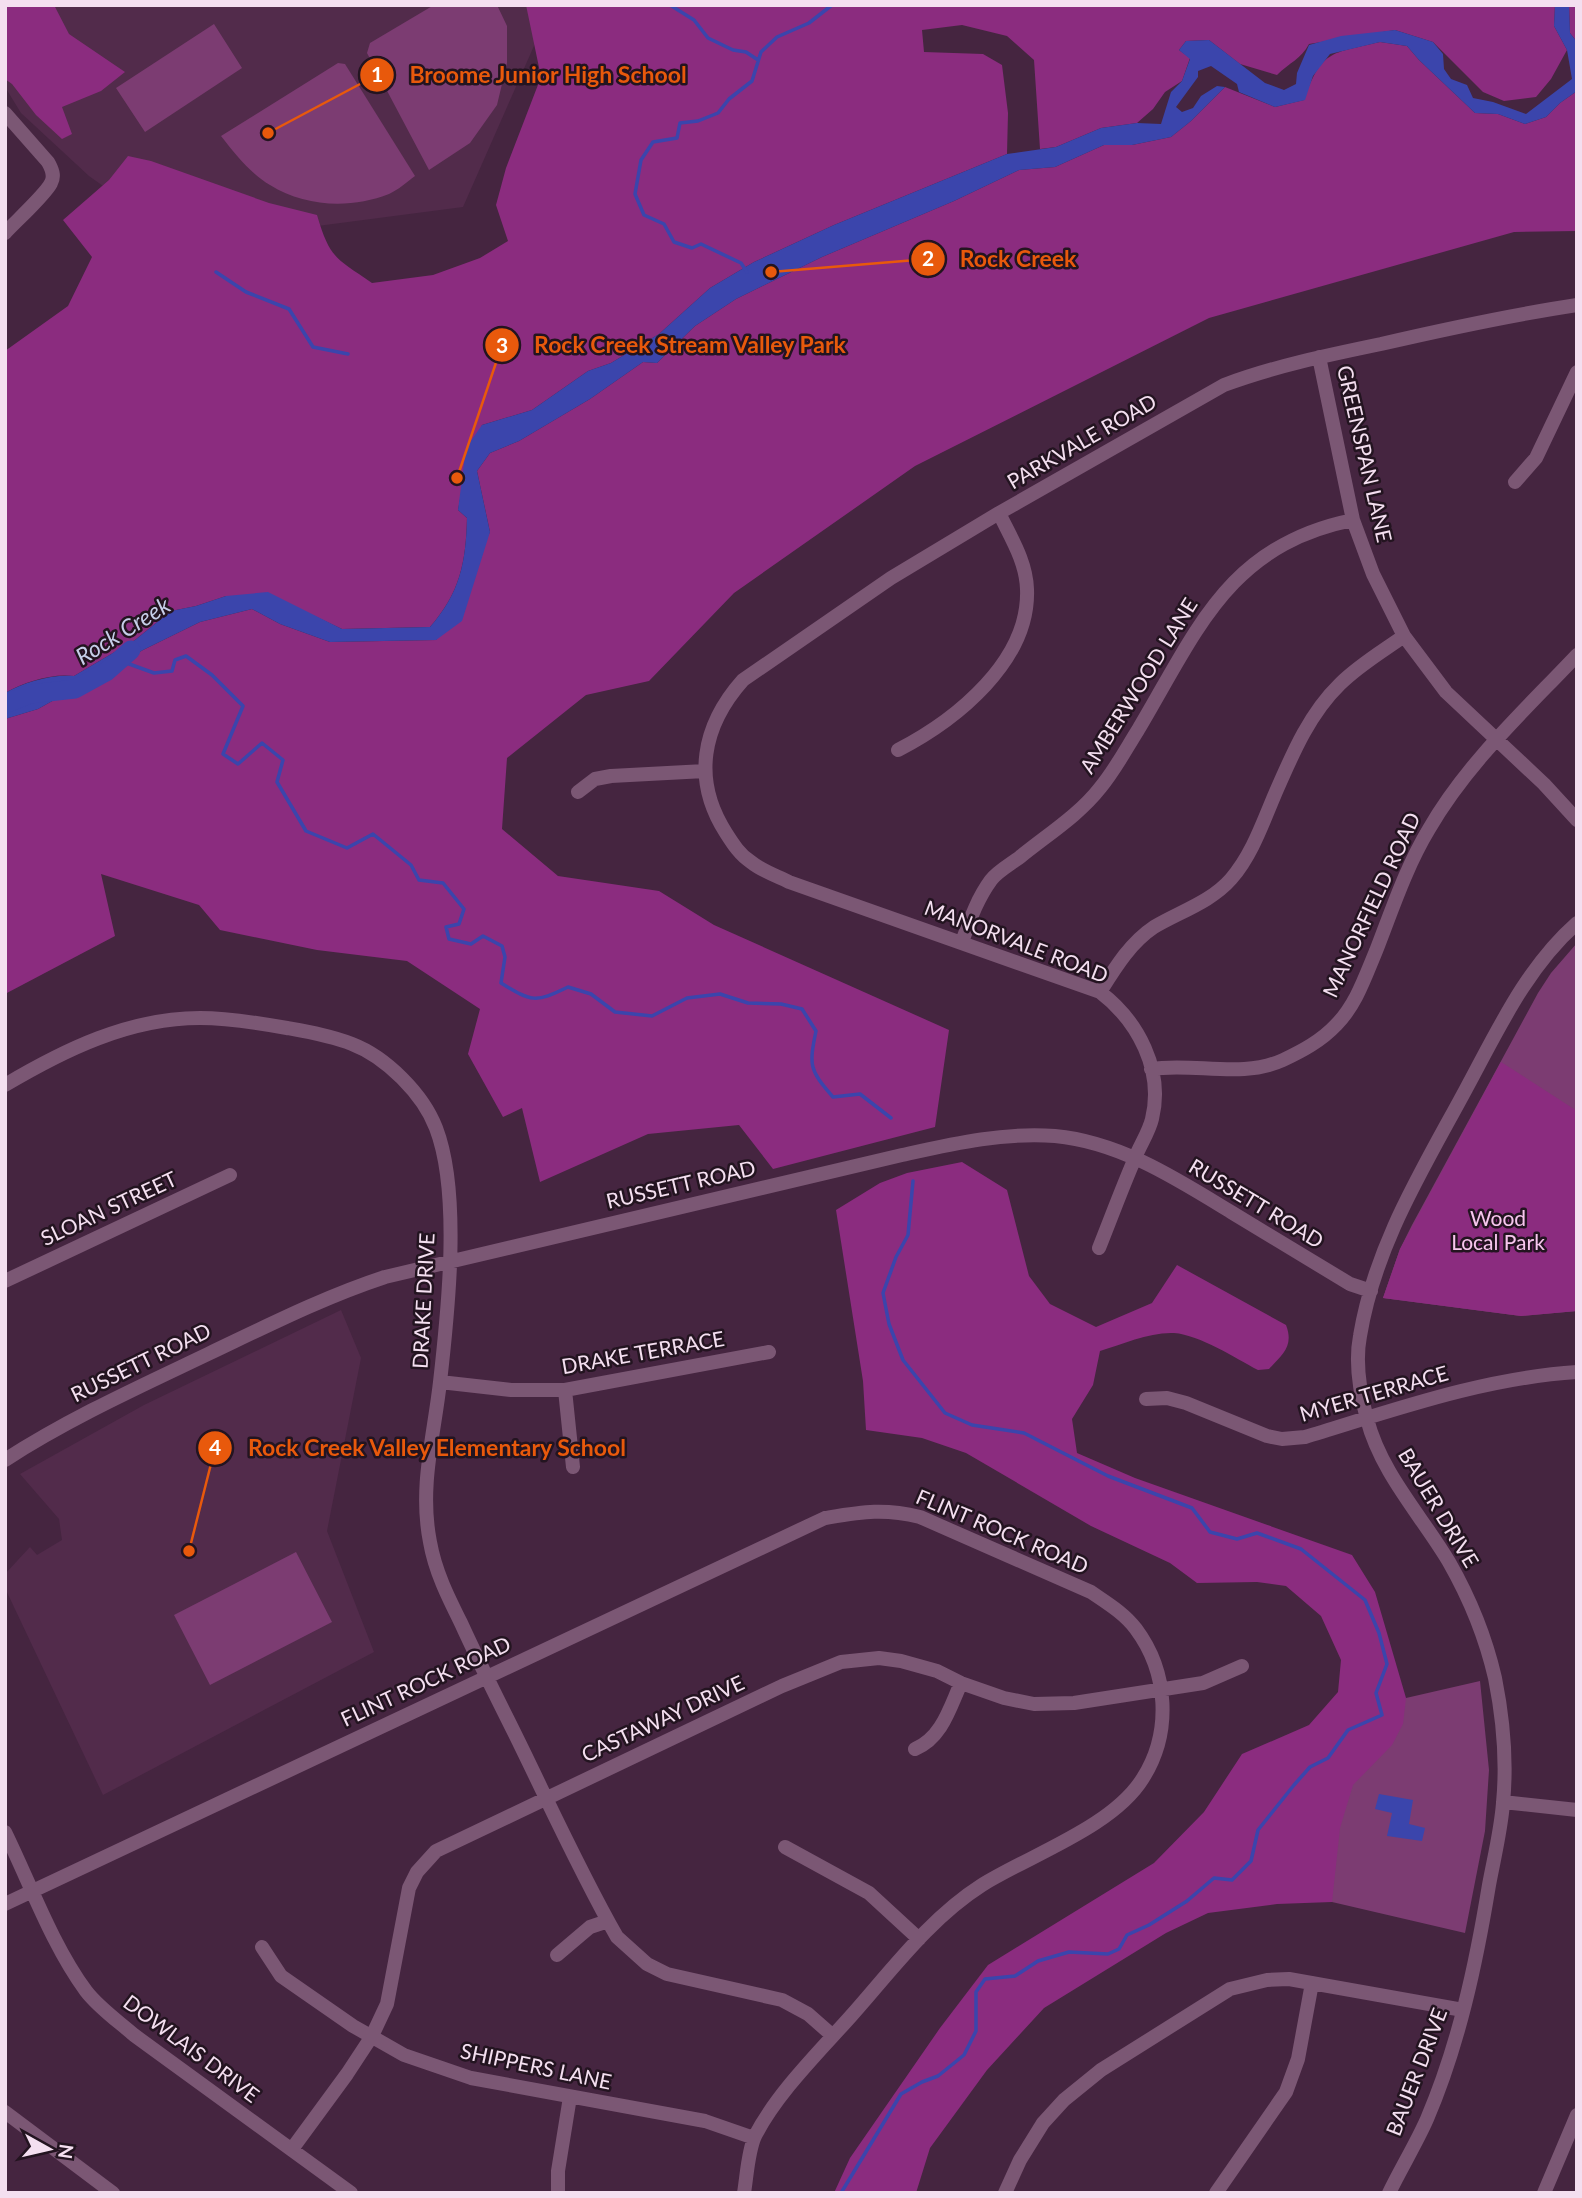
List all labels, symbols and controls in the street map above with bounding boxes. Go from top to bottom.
callout: Broome Junior High School [359,53,701,97]
text: Broome Junior High School [409,60,687,88]
text: 1 [371,61,383,86]
callout: Rock Creek [910,237,1090,281]
text: Rock Creek [960,244,1077,272]
text: 2 [922,245,934,270]
callout: Rock Creek Stream Valley Park [485,323,861,367]
text: Rock Creek Stream Valley Park [534,330,847,358]
text: 3 [496,332,508,357]
street label: GREENSPAN LANE [1333,363,1398,544]
street label: PARKVALE ROAD [1002,388,1160,494]
water label: Rock Creek [70,590,176,670]
street label: AMBERWOOD LANE [1074,593,1202,777]
street label: MANORFIELD ROAD [1317,808,1425,1001]
street label: MANORVALE ROAD [921,894,1112,987]
street label: RUSSETT ROAD [1185,1153,1329,1253]
street label: RUSSETT ROAD [604,1154,758,1213]
street label: SLOAN STREET [36,1165,181,1250]
park label: Wood Local Park [1451,1205,1545,1254]
street label: DRAKE DRIVE [406,1232,439,1370]
street label: RUSSETT ROAD [66,1317,214,1406]
street label: DRAKE TERRACE [559,1325,726,1378]
street label: MYER TERRACE [1296,1359,1451,1426]
callout: Rock Creek Valley Elementary School [198,1426,641,1470]
text: Rock Creek Valley Elementary School [248,1433,626,1461]
text: 4 [209,1434,221,1459]
street label: BAUER DRIVE [1394,1443,1485,1571]
street label: FLINT ROCK ROAD [913,1483,1092,1578]
street label: FLINT ROCK ROAD [336,1630,514,1731]
street label: CASTAWAY DRIVE [577,1669,748,1766]
street label: DOWLAIS DRIVE [119,1989,265,2107]
street label: BAUER DRIVE [1380,2004,1451,2139]
street label: SHIPPERS LANE [459,2037,614,2094]
north arrow [14,2114,84,2184]
text: N [54,2143,79,2160]

